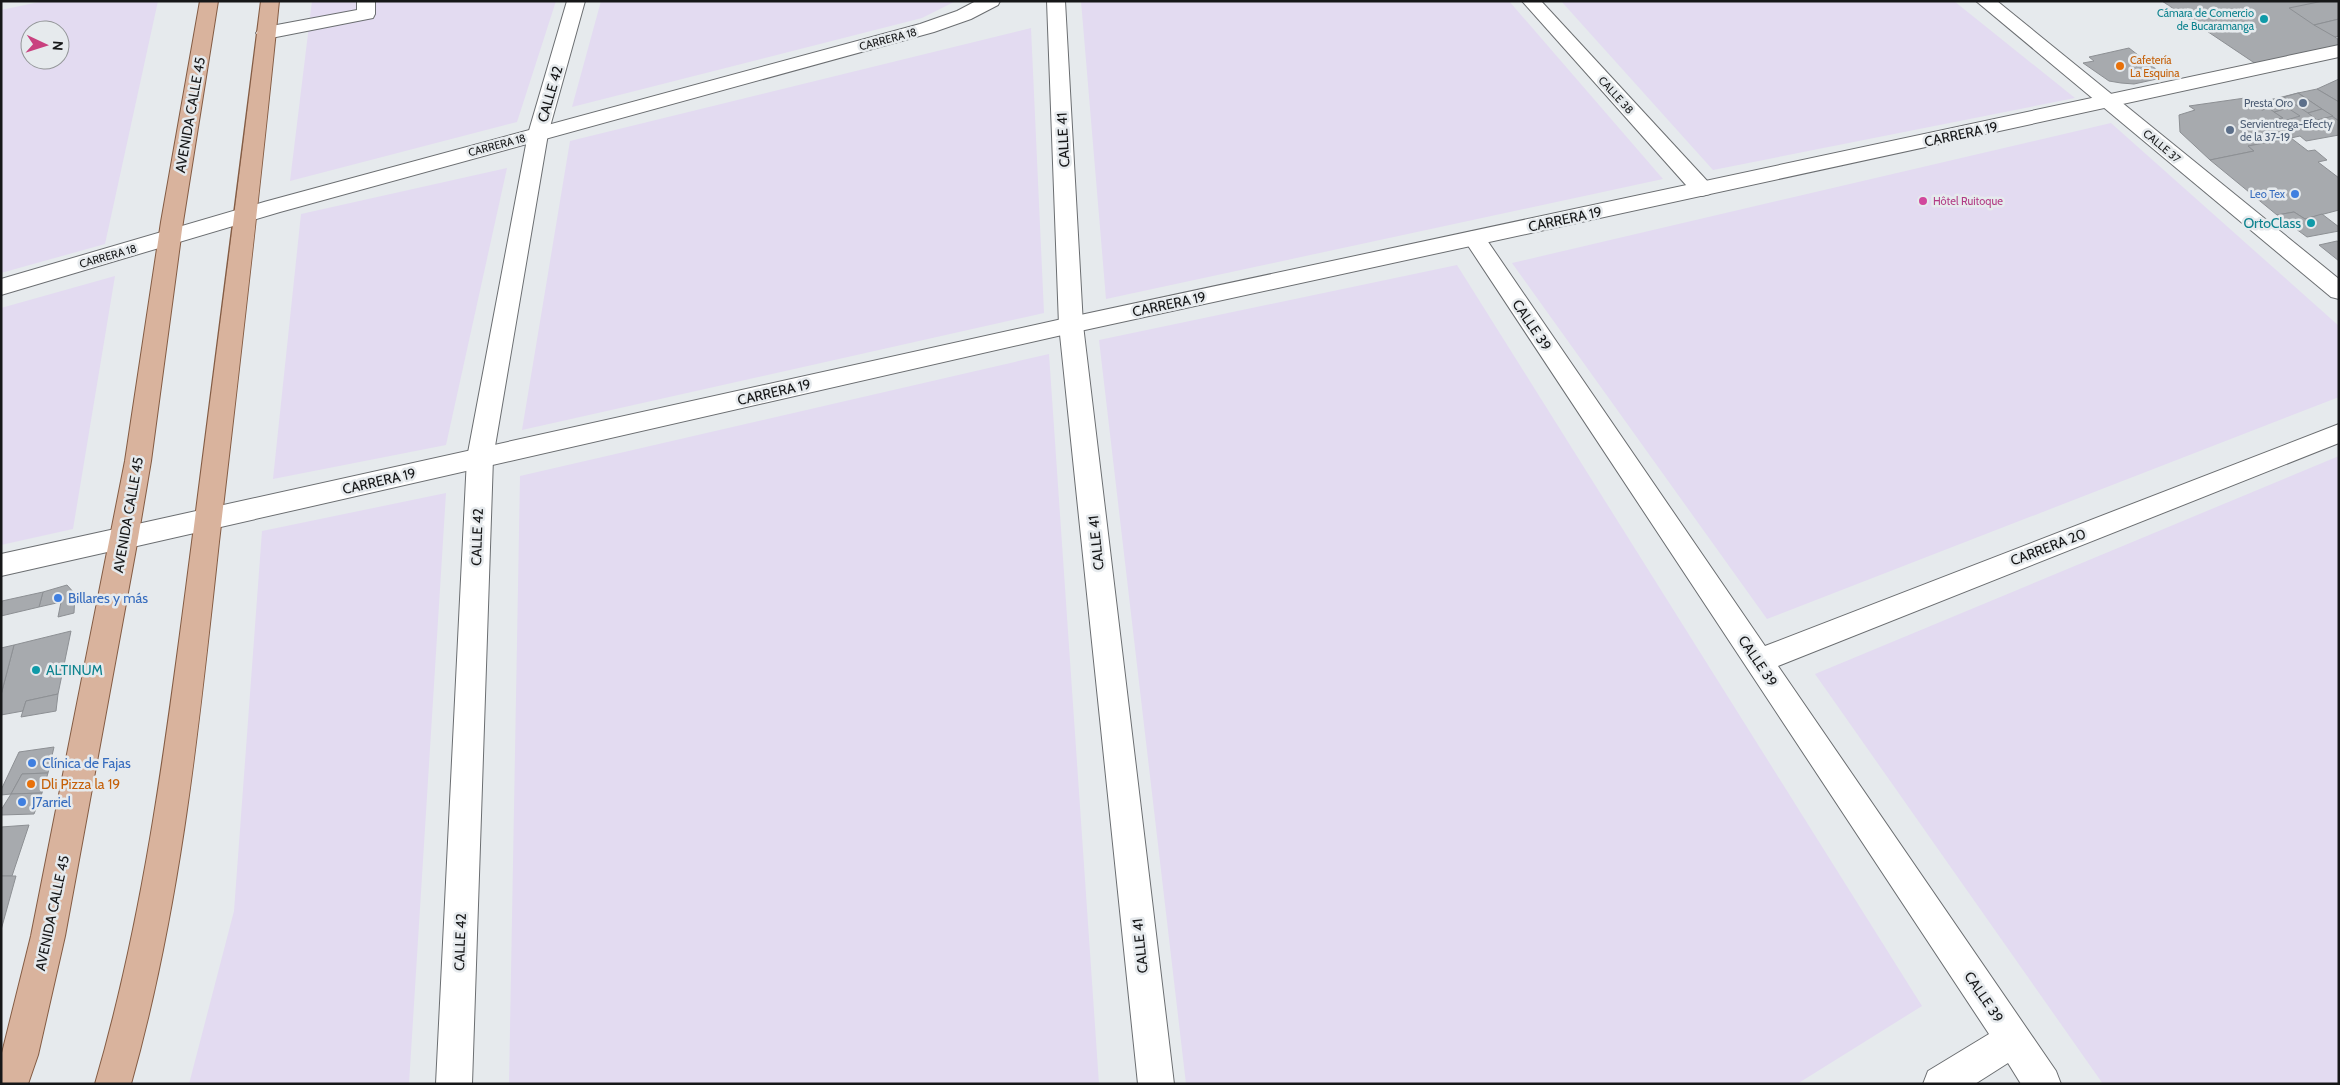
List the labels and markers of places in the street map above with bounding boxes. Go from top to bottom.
place label: Cámara de Comercio de Bucaramanga [2157,6,2255,33]
marker: Cámara de Comercio de Bucaramanga [2258,13,2270,25]
place label: Cafetería La Esquina [2130,53,2180,80]
marker: Cafetería La Esquina [2114,60,2126,72]
place label: Presta Oro [2244,96,2293,110]
marker: Presta Oro [2297,97,2309,109]
place label: Servientrega-Efecty de la 37-19 [2240,117,2333,144]
marker: Servientrega-Efecty de la 37-19 [2224,124,2236,136]
place label: Leo Tex [2250,187,2286,201]
marker: Leo Tex [2289,188,2301,200]
place label: Hôtel Ruitoque [1933,194,2003,208]
marker: Hôtel Ruitoque [1917,195,1929,207]
place label: OrtoClass [2243,214,2301,232]
marker: OrtoClass [2305,217,2317,229]
place label: Billares y más [68,589,148,607]
marker: Billares y más [52,592,64,604]
place label: ALTINUM [46,661,103,679]
marker: ALTINUM [30,664,42,676]
place label: Clínica de Fajas [42,754,131,772]
marker: Clínica de Fajas [26,757,38,769]
place label: Dli Pizza la 19 [41,775,120,793]
marker: Dli Pizza la 19 [25,778,37,790]
place label: J7arriel [31,793,72,811]
marker: J7arriel [16,796,28,808]

